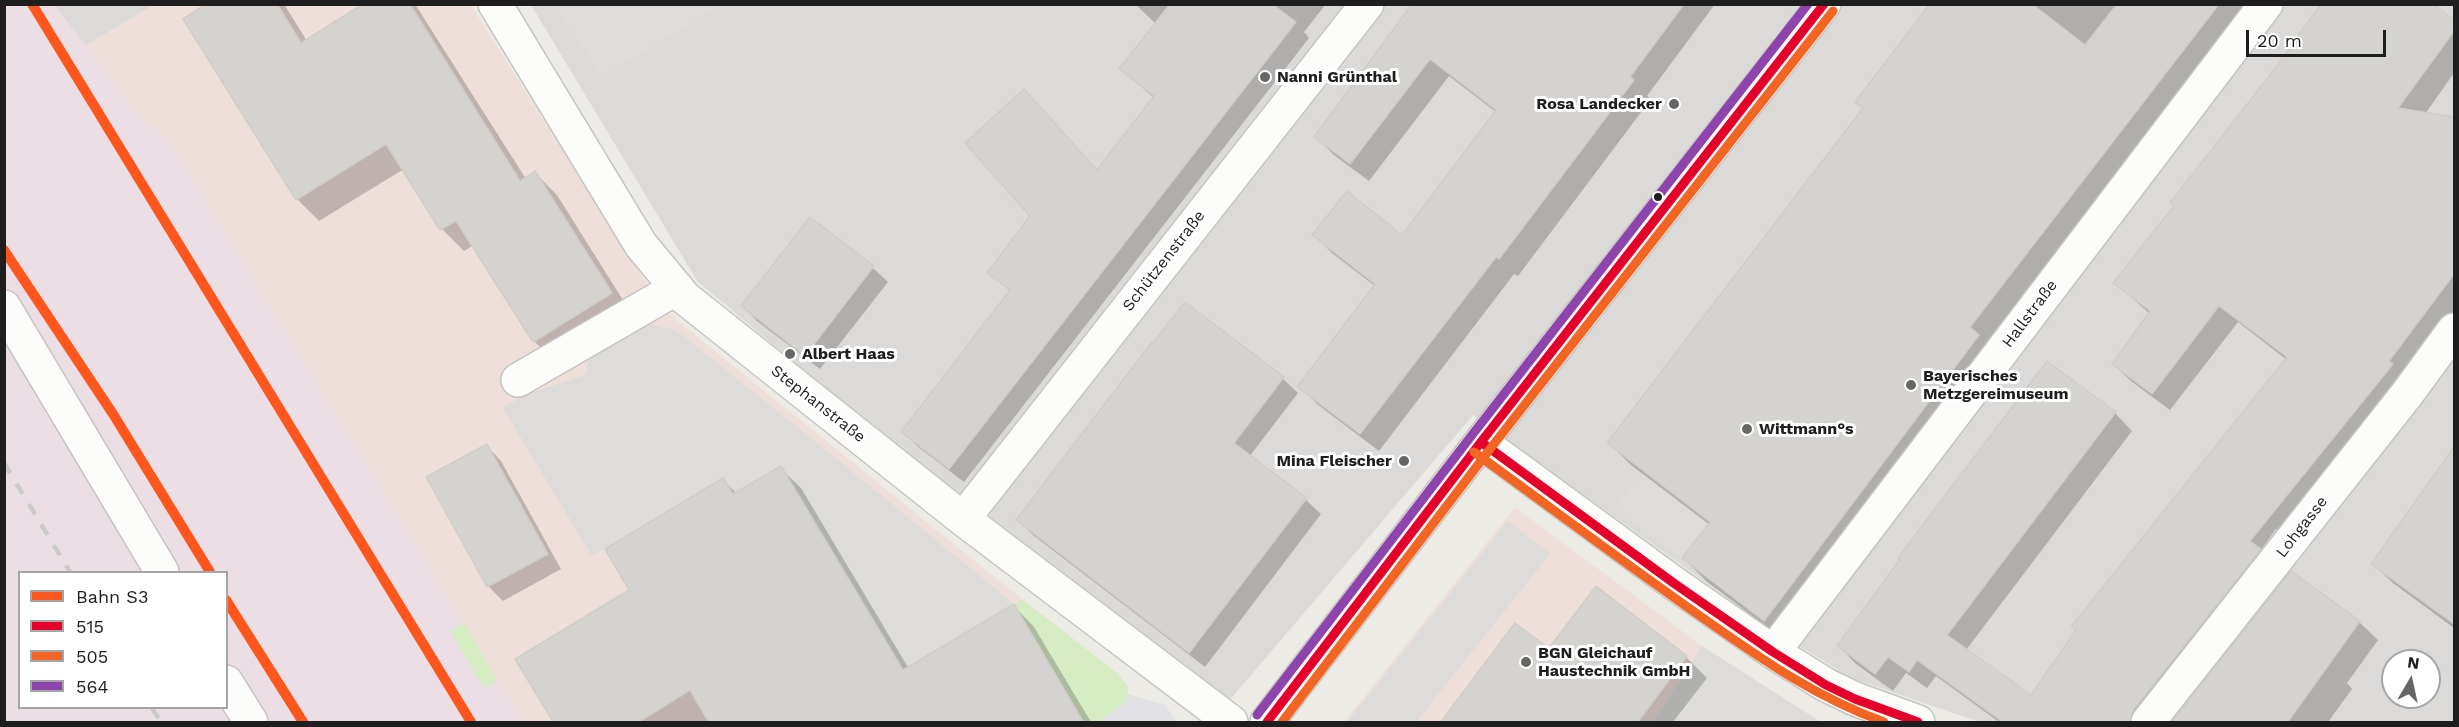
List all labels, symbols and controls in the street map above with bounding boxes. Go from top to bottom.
scale bar [2249,18,2388,56]
text: 20 m [2257,30,2302,51]
place label: Nanni Grünthal [1277,67,1397,87]
marker: Nanni Grünthal [1258,70,1272,84]
place label: Rosa Landecker [1536,94,1662,114]
marker: Rosa Landecker [1667,97,1681,111]
unlabelled marker [1652,191,1664,203]
street label: Schützenstraße [1119,207,1209,315]
street label: Hallstraße [1998,276,2062,352]
place label: Albert Haas [802,344,895,364]
marker: Albert Haas [783,347,797,361]
street label: Stephanstraße [767,361,869,447]
place label: Bayerisches Metzgereimuseum [1923,366,2069,404]
marker: Bayerisches Metzgereimuseum [1904,378,1918,392]
place label: Wittmann°s [1759,419,1854,439]
marker: Wittmann°s [1740,422,1754,436]
place label: Mina Fleischer [1276,451,1392,471]
marker: Mina Fleischer [1397,454,1411,468]
street label: Lohgasse [2272,493,2332,561]
legend [18,571,228,709]
text: Bahn S3 [76,586,148,607]
text: 515 [76,616,104,637]
place label: BGN Gleichauf Haustechnik GmbH [1538,643,1690,681]
text: 505 [76,646,108,667]
north arrow [2381,649,2441,709]
text: N [2406,652,2421,673]
marker: BGN Gleichauf Haustechnik GmbH [1519,655,1533,669]
text: 564 [76,676,108,697]

